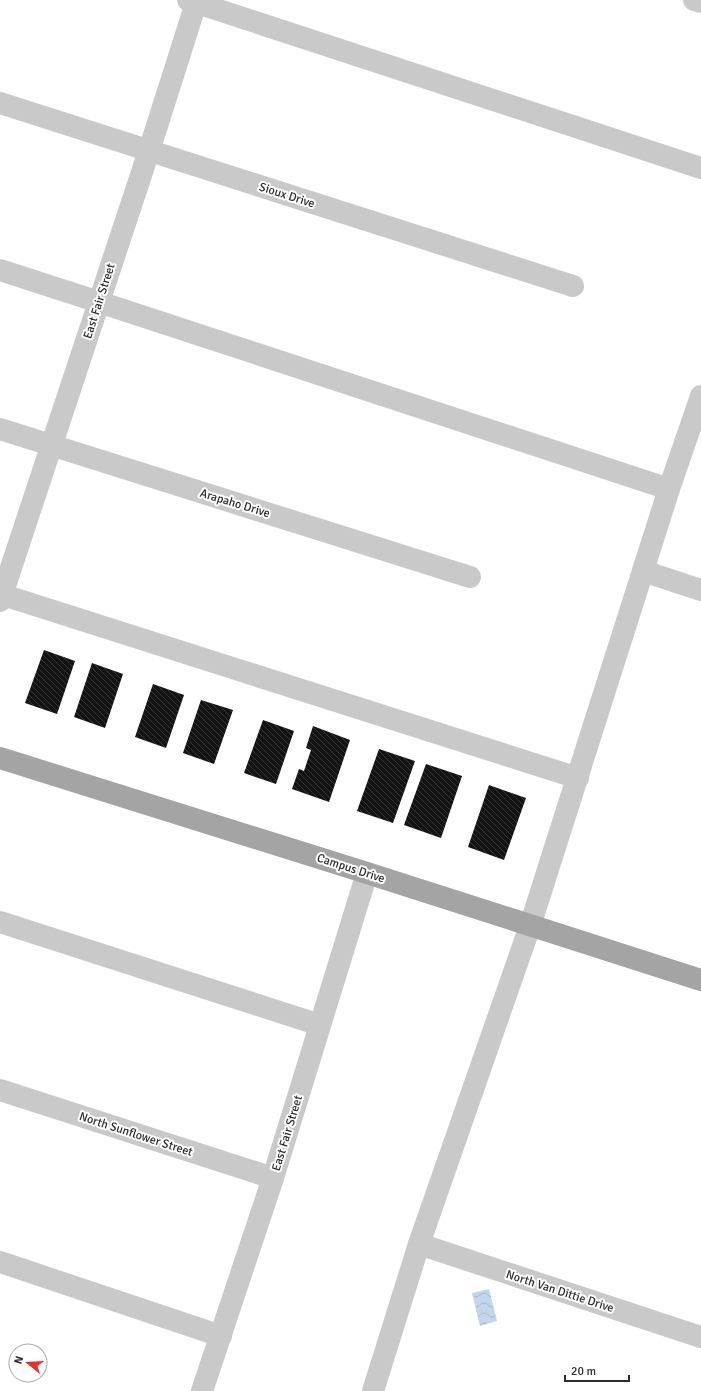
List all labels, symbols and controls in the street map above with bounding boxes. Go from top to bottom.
street label: Sioux Drive [257,179,317,212]
street label: East Fair Street [80,262,119,341]
street label: Arapaho Drive [198,486,272,521]
street label: Campus Drive [315,850,387,886]
street label: East Fair Street [269,1093,306,1173]
street label: North Sunflower Street [77,1109,194,1160]
street label: North Van Dittie Drive [504,1267,616,1316]
north arrow [8,1343,48,1383]
text: N [12,1354,26,1366]
scale bar [565,1357,629,1383]
text: 20 m [571,1364,596,1379]

